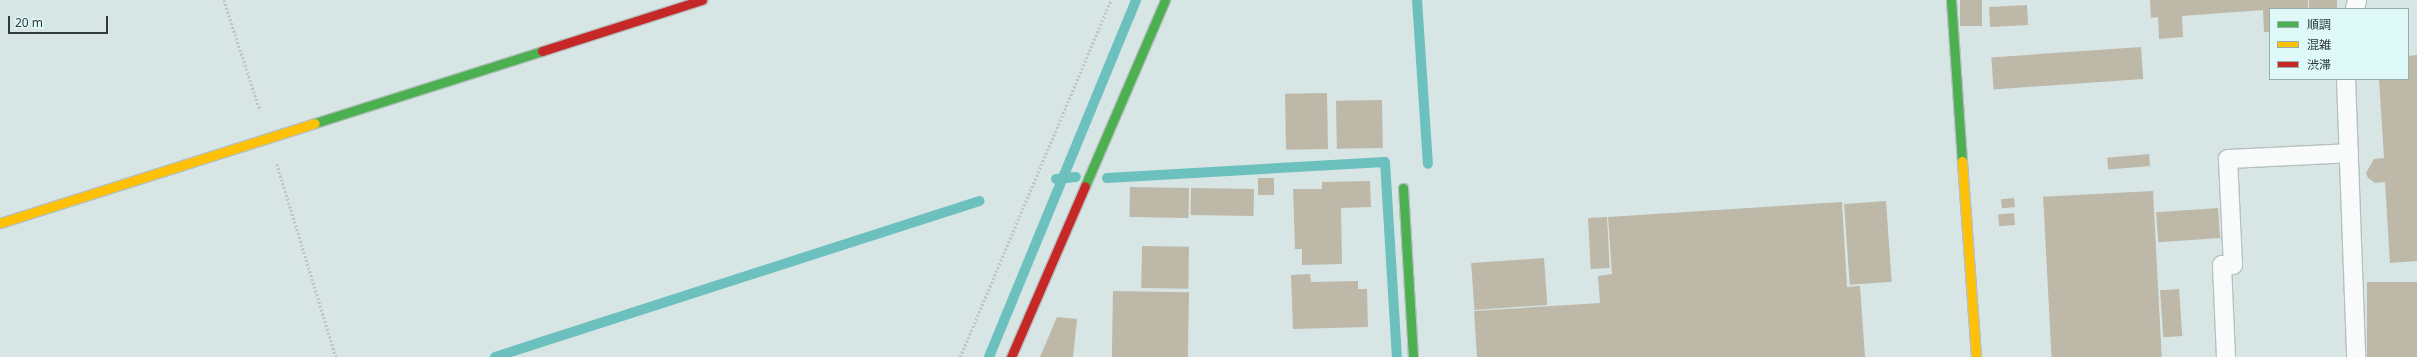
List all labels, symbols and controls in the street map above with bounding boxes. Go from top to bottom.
scale bar [10,8,110,34]
legend [2269,8,2409,80]
text: 20 m [15,14,43,31]
text: 順調 [2307,16,2331,33]
text: 混雑 [2307,36,2331,53]
text: 渋滞 [2307,56,2331,73]

